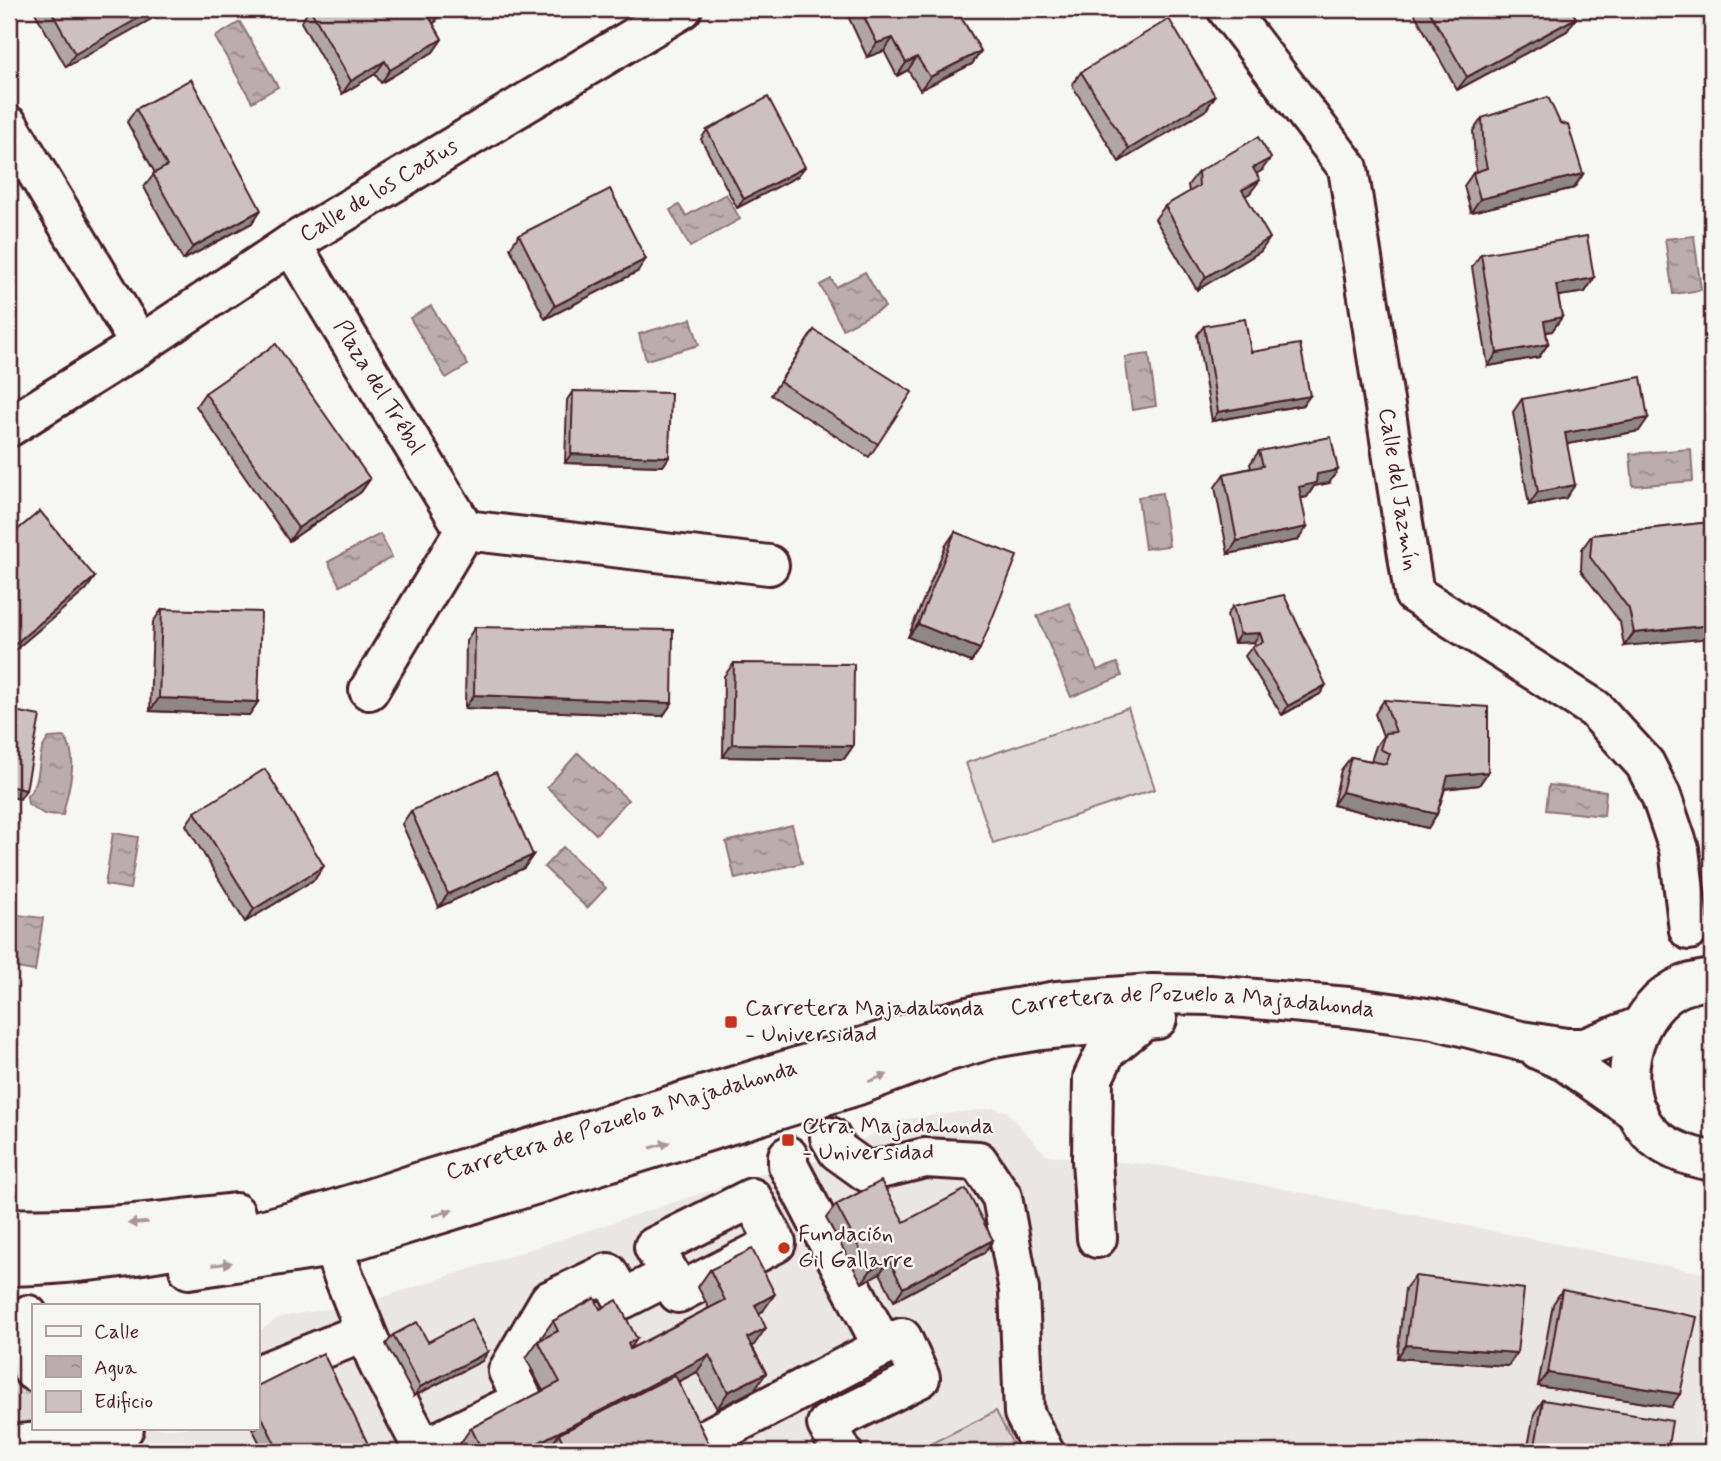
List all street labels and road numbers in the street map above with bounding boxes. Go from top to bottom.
street label: Calle de los Cactus [294,132,464,250]
street label: Plaza del Trébol [326,315,431,460]
street label: Calle del Jazmín [1370,406,1425,573]
street label: Carretera de Pozuelo a Majadahonda [1008,979,1377,1026]
street label: Carretera de Pozuelo a Majadahonda [442,1053,801,1188]

